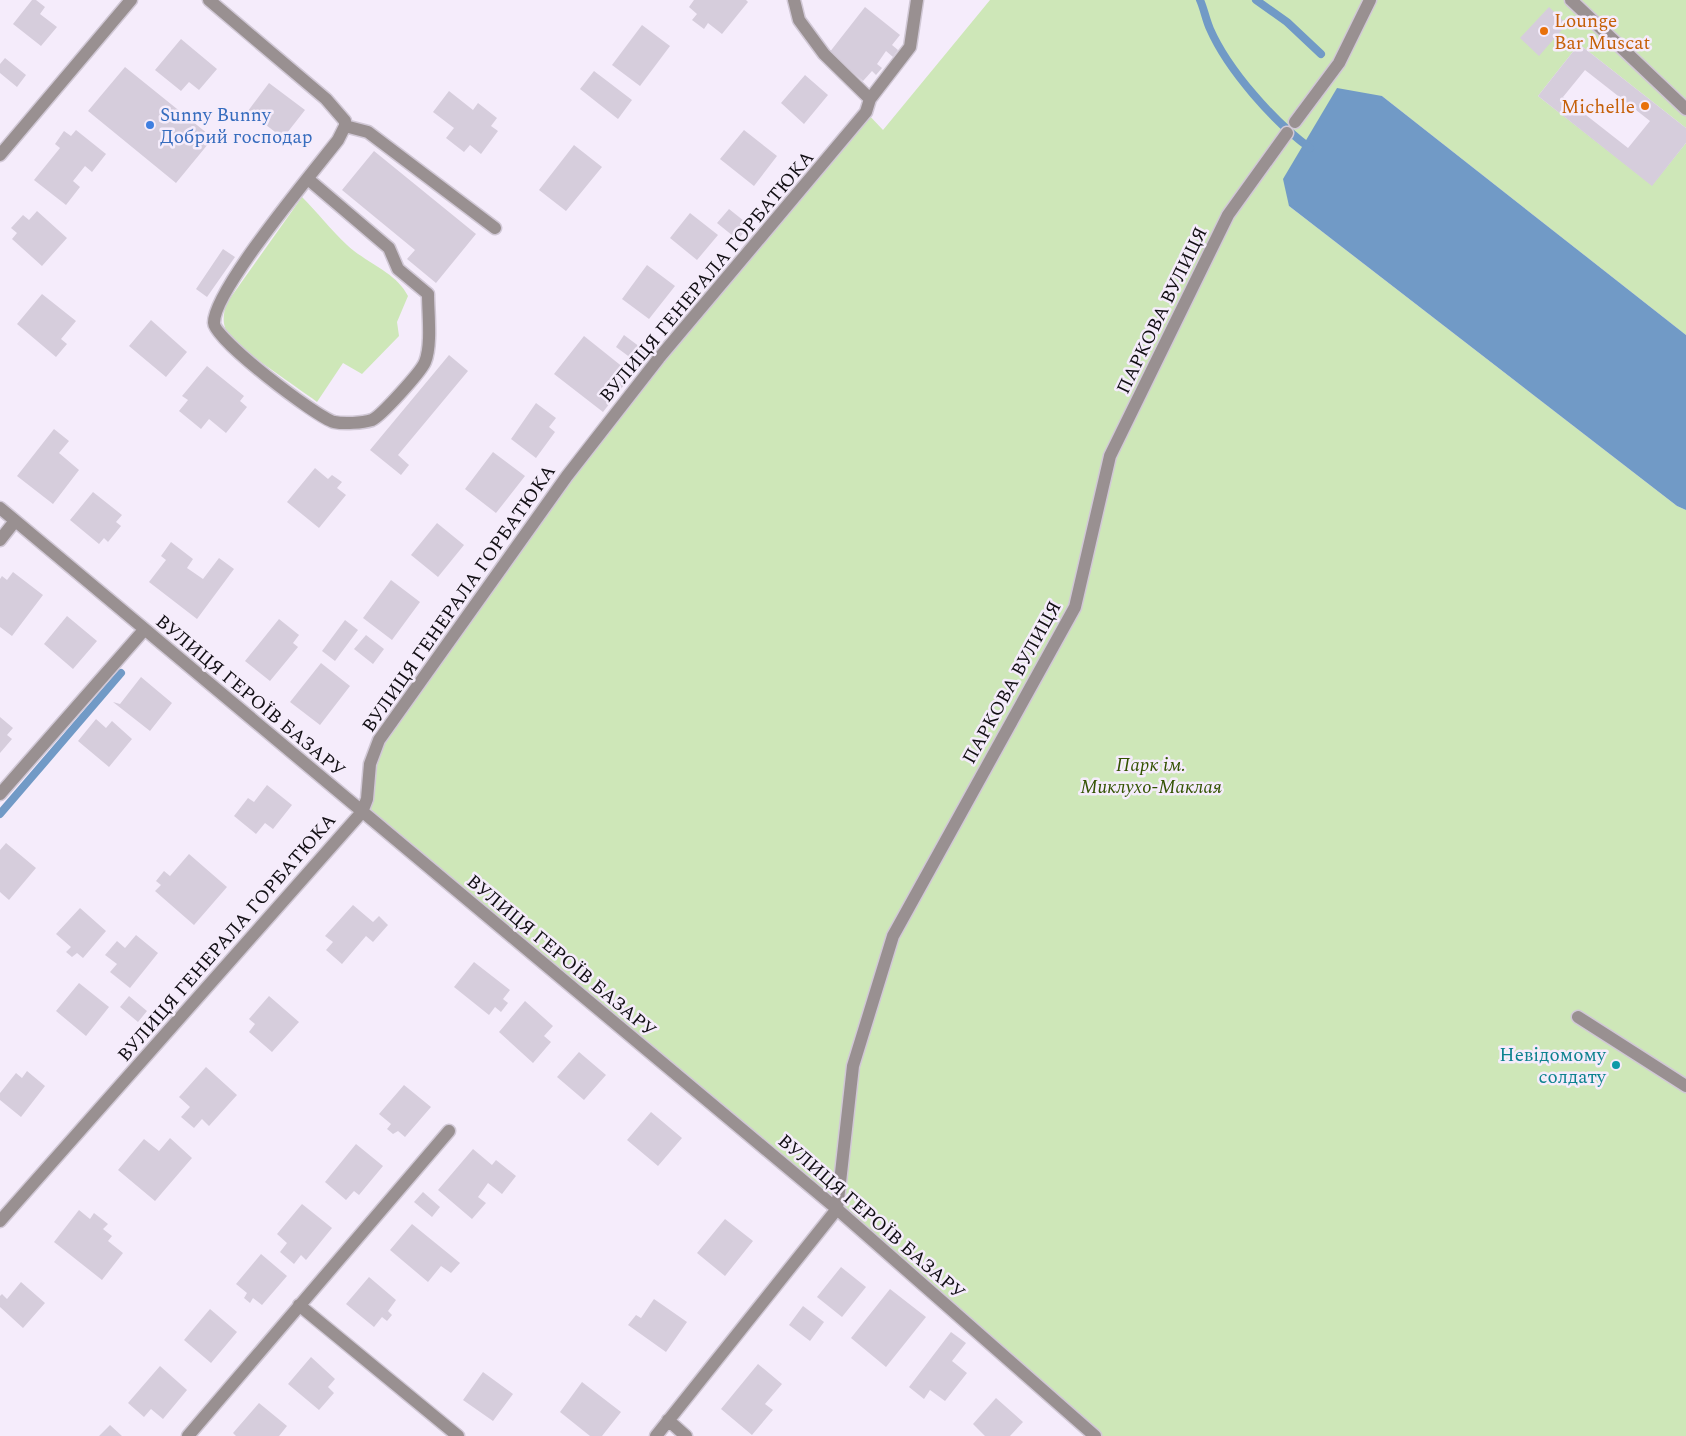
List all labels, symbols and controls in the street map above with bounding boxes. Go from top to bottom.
place label: Lounge Bar Muscat [1554,7,1651,58]
marker: Lounge Bar Muscat [1538,25,1550,37]
place label: Michelle [1561,93,1635,122]
marker: Michelle [1639,100,1651,112]
place label: Sunny Bunny Добрий господар [160,101,312,152]
marker: Sunny Bunny Добрий господар [144,119,156,131]
street label: ВУЛИЦЯ ГЕНЕРАЛА ГОРБАТЮКА [593,145,822,409]
street label: ПАРКОВА ВУЛИЦЯ [1109,222,1215,399]
street label: ВУЛИЦЯ ГЕНЕРАЛА ГОРБАТЮКА [355,459,563,739]
street label: ПАРКОВА ВУЛИЦЯ [955,596,1069,770]
street label: ВУЛИЦЯ ГЕРОЇВ БАЗАРУ [149,608,352,785]
park label: Парк ім. Миклухо-Маклая [1080,751,1222,802]
street label: ВУЛИЦЯ ГЕНЕРАЛА ГОРБАТЮКА [111,807,343,1069]
street label: ВУЛИЦЯ ГЕРОЇВ БАЗАРУ [460,868,663,1045]
place label: Невідомому солдату [1499,1041,1607,1092]
marker: Невідомому солдату [1610,1059,1622,1071]
street label: ВУЛИЦЯ ГЕРОЇВ БАЗАРУ [771,1127,972,1307]

